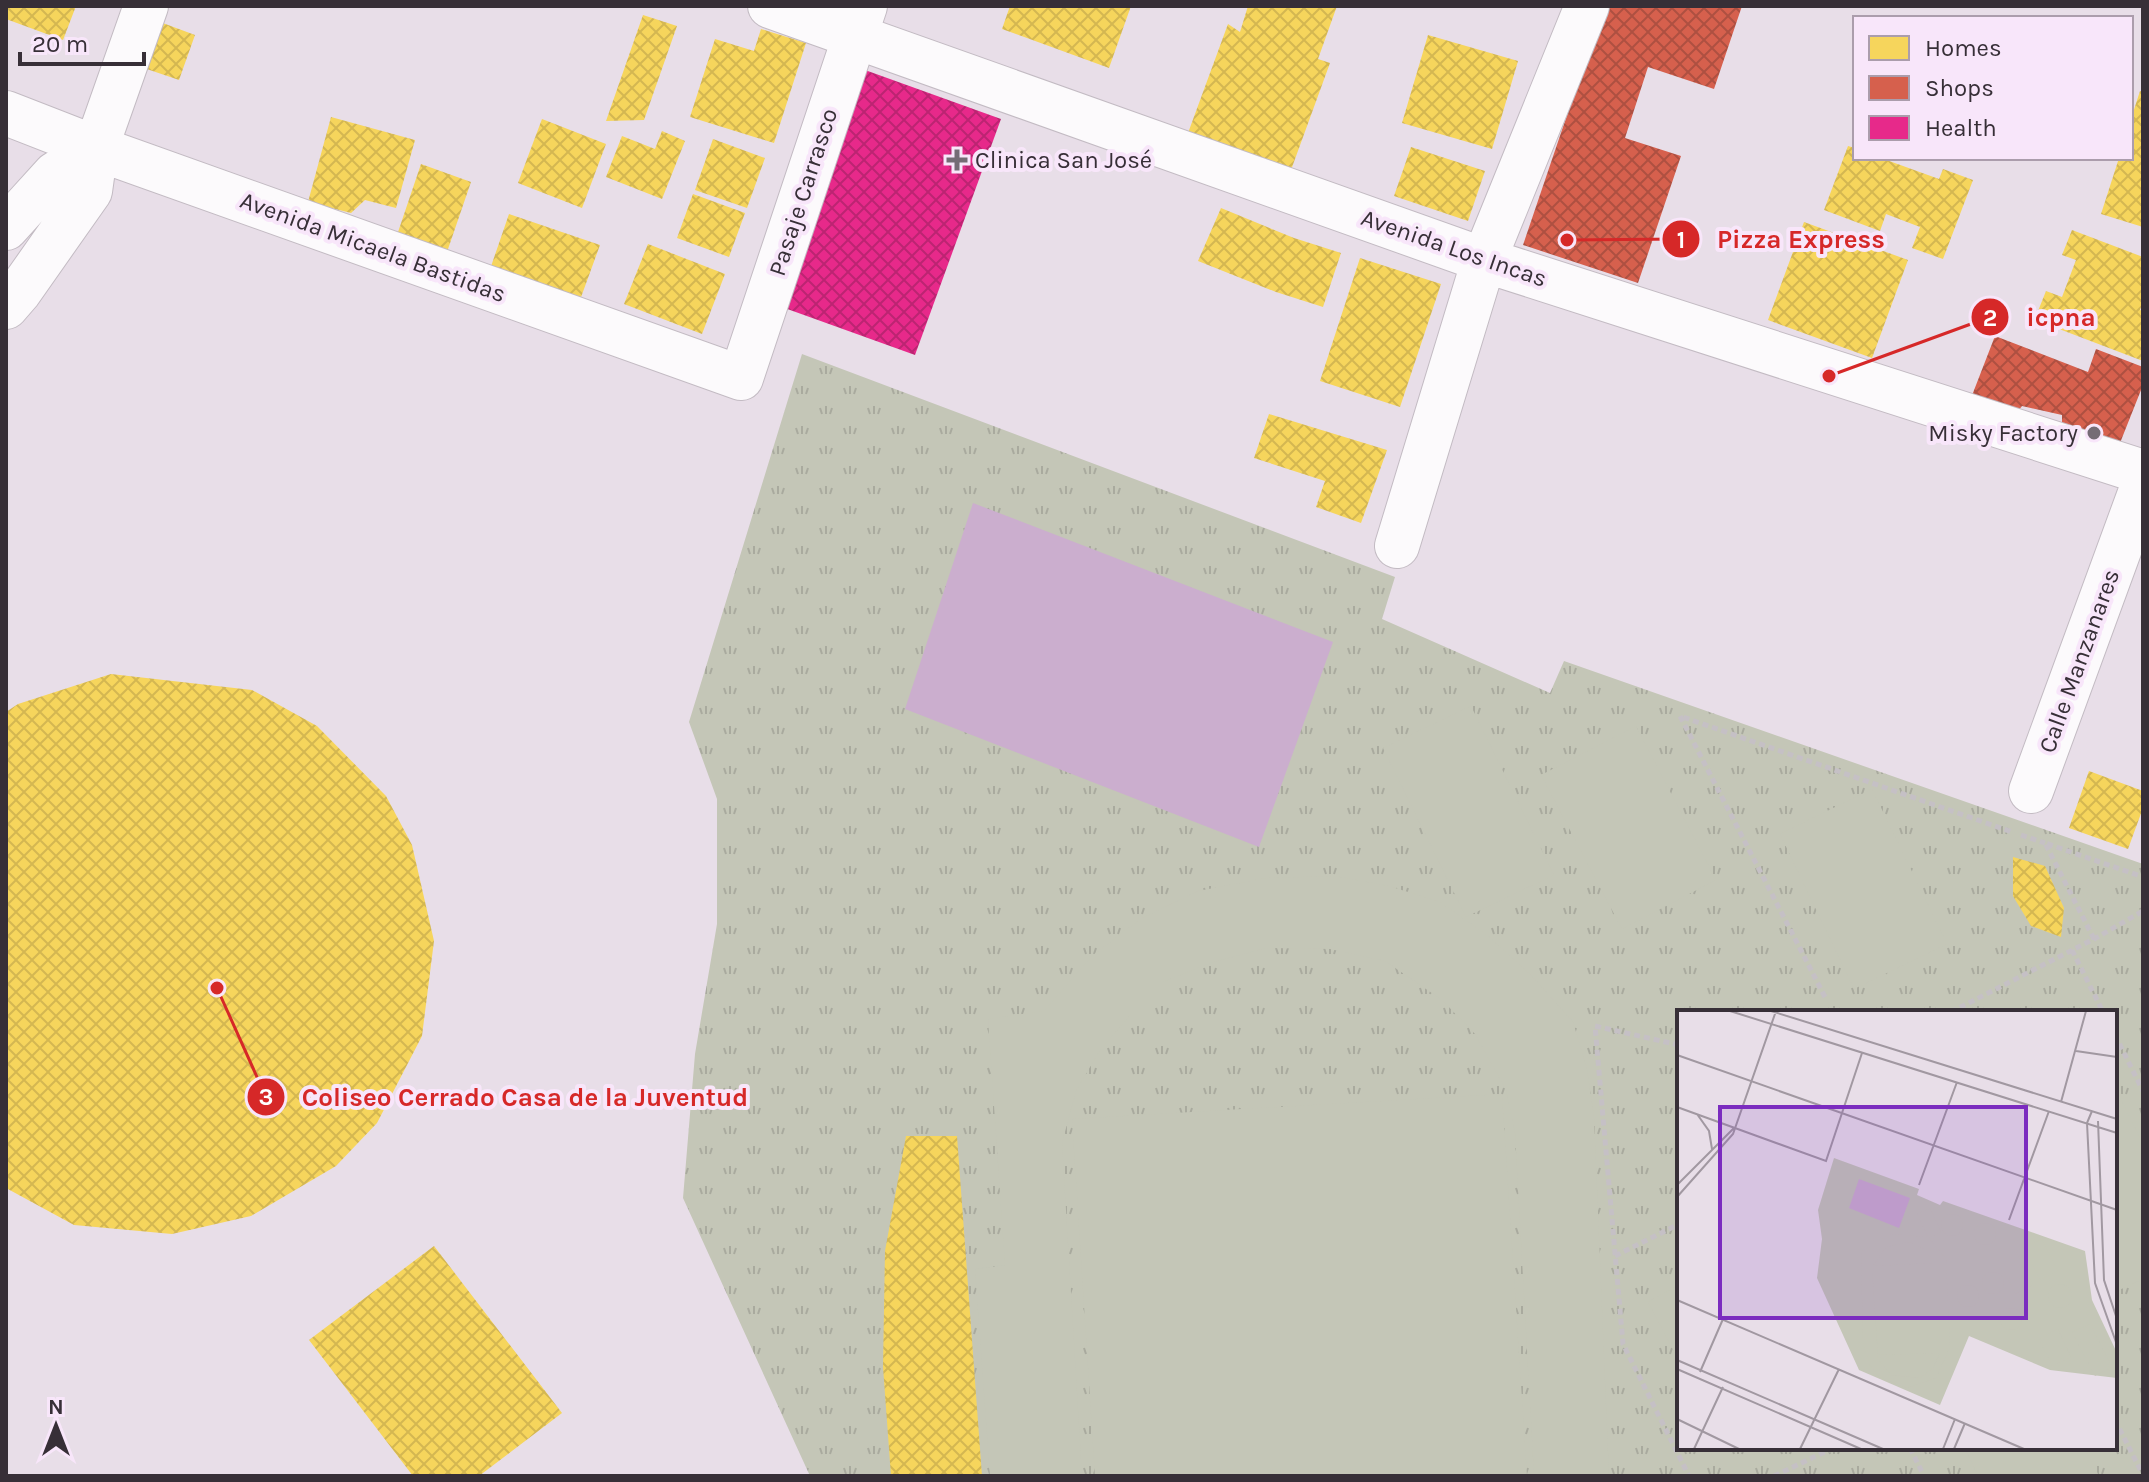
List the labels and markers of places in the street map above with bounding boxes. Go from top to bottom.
place label: Clinica San José [975,146,1152,174]
marker: Clinica San José [946,149,968,171]
callout: Pizza Express [1661,214,1901,264]
callout: icpna [1970,292,2112,342]
place label: Misky Factory [1928,419,2078,447]
marker: Misky Factory [2085,424,2103,442]
callout: Coliseo Cerrado Casa de la Juventud [246,1072,764,1122]

